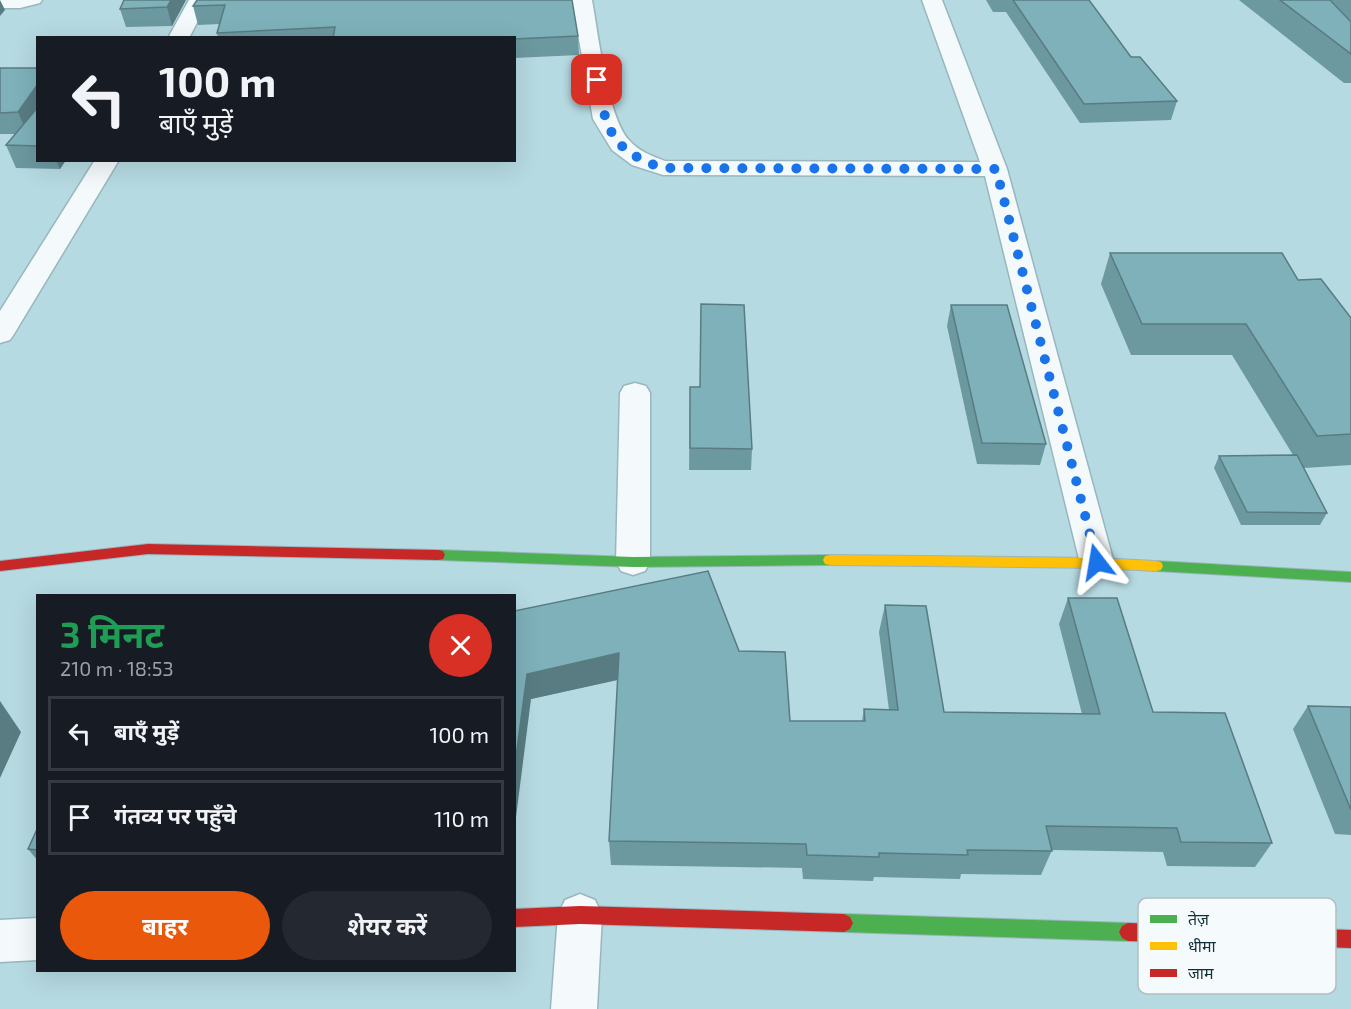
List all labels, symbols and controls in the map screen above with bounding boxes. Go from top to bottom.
pin [571,54,622,105]
text: 100 m [159,55,276,105]
icon: left [60,60,138,138]
icon: arrive [580,63,613,96]
text: बाएँ मुड़ें [159,106,233,138]
position arrow [1065,530,1129,594]
text: 3 मिनट [60,612,164,655]
button: close [429,614,492,677]
text: 210 m · 18:53 [60,656,174,680]
icon: left [63,717,96,750]
text: बाएँ मुड़ें [114,718,179,744]
text: 100 m [430,721,489,747]
icon: arrive [63,801,96,834]
text: गंतव्य पर पहुँचे [114,802,237,828]
text: 110 m [434,805,489,831]
button: बाहर [60,891,270,960]
button: शेयर करें [282,891,492,960]
legend [1138,898,1336,994]
text: तेज़ [1188,909,1210,928]
text: धीमा [1188,936,1217,955]
text: जाम [1188,963,1214,982]

